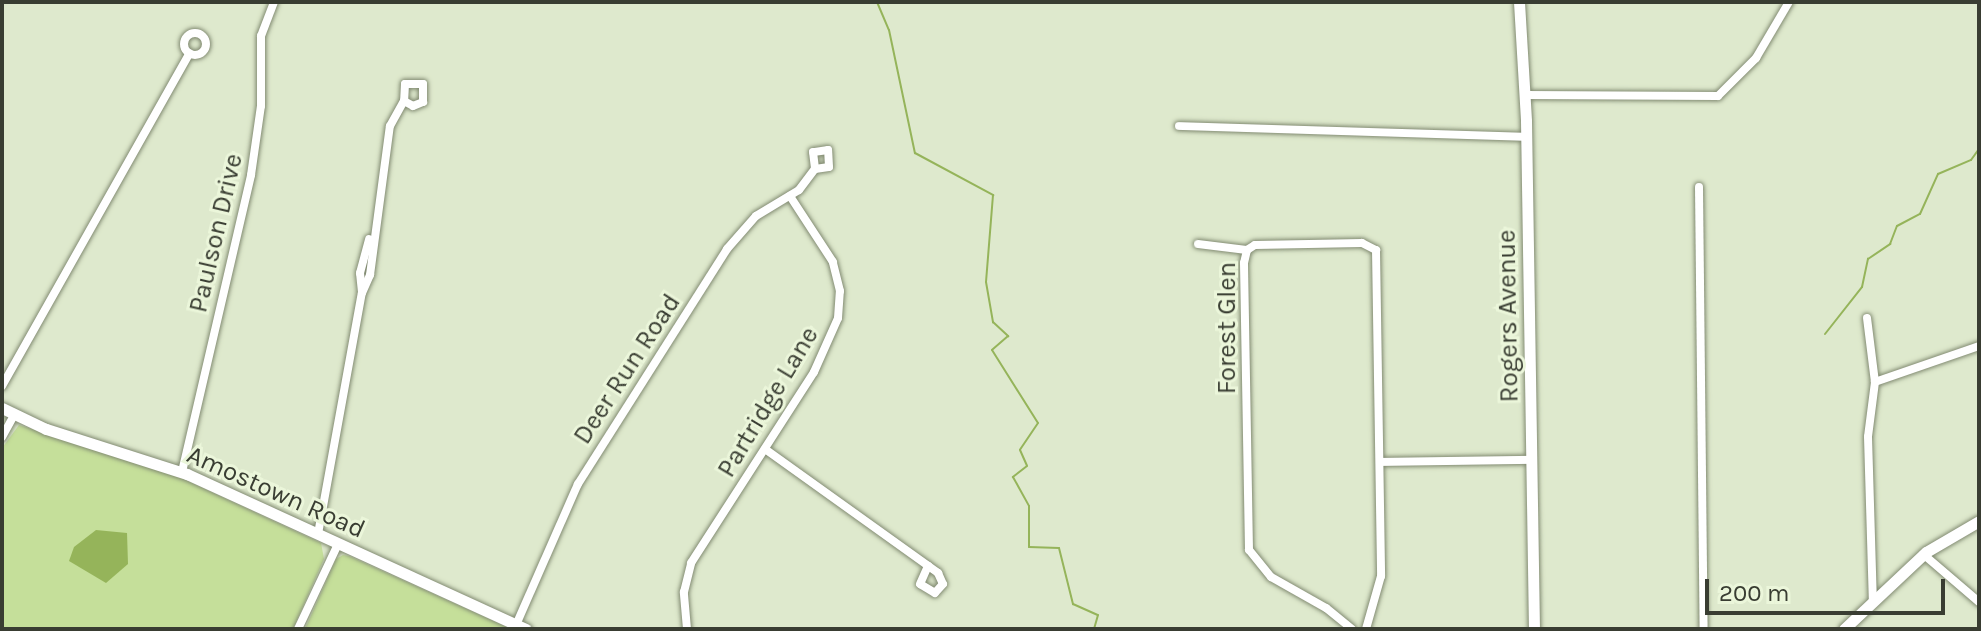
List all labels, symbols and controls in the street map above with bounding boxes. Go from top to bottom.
street label: Paulson Drive [183,150,249,316]
street label: Rogers Avenue [1491,229,1525,403]
street label: Forest Glen [1211,262,1243,394]
street label: Deer Run Road [567,288,687,450]
street label: Partridge Lane [711,321,825,483]
street label: Amostown Road [182,439,370,545]
scale bar [1709,563,1949,613]
text: 200 m [1719,579,1790,607]

